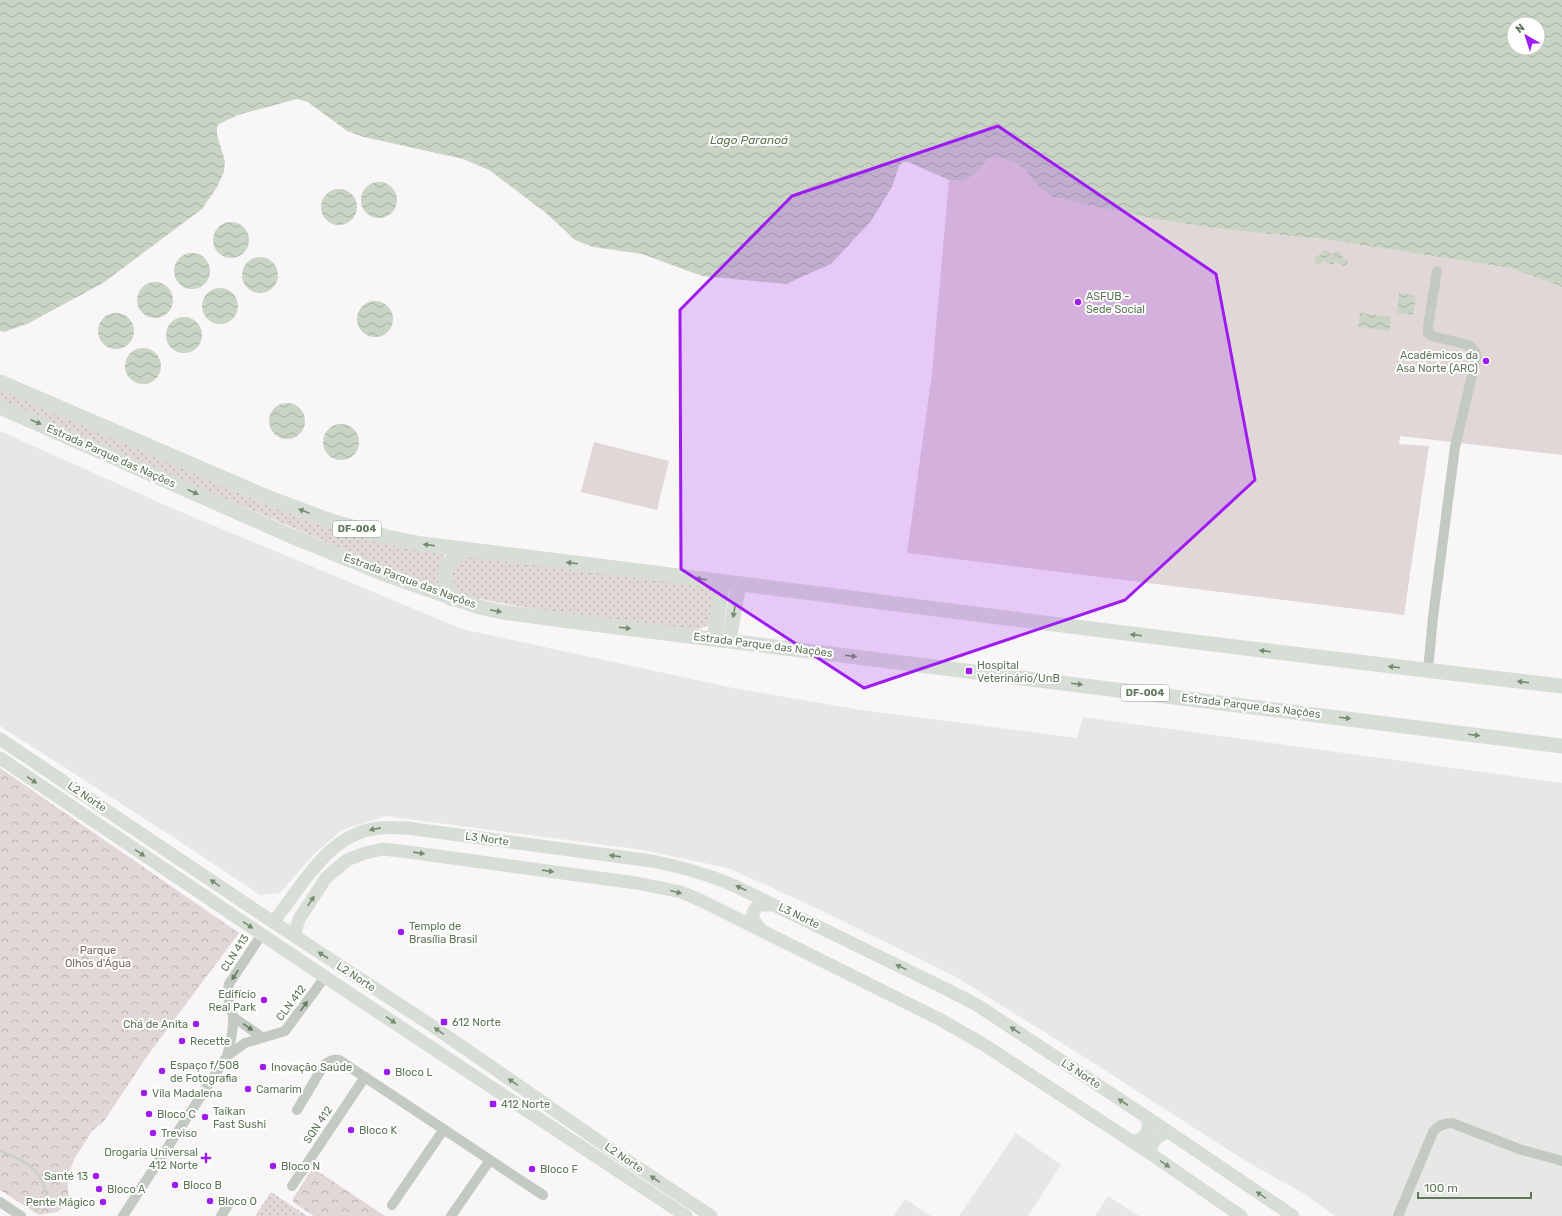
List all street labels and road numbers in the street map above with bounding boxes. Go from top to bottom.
street label: Estrada Parque das Nações [44,422,178,491]
road number: DF-004 [333,521,381,537]
street label: Estrada Parque das Nações [342,551,478,611]
street label: Estrada Parque das Nações [693,630,834,660]
road number: DF-004 [1121,685,1169,701]
street label: Estrada Parque das Nações [1181,691,1322,721]
street label: L2 Norte [65,779,109,815]
street label: L3 Norte [464,829,510,849]
street label: L3 Norte [776,900,822,932]
street label: CLN 413 [218,932,252,974]
street label: L2 Norte [334,960,378,994]
street label: CLN 412 [273,982,309,1024]
street label: L3 Norte [1059,1057,1103,1091]
street label: SQN 412 [301,1104,335,1146]
street label: L2 Norte [602,1140,646,1176]

